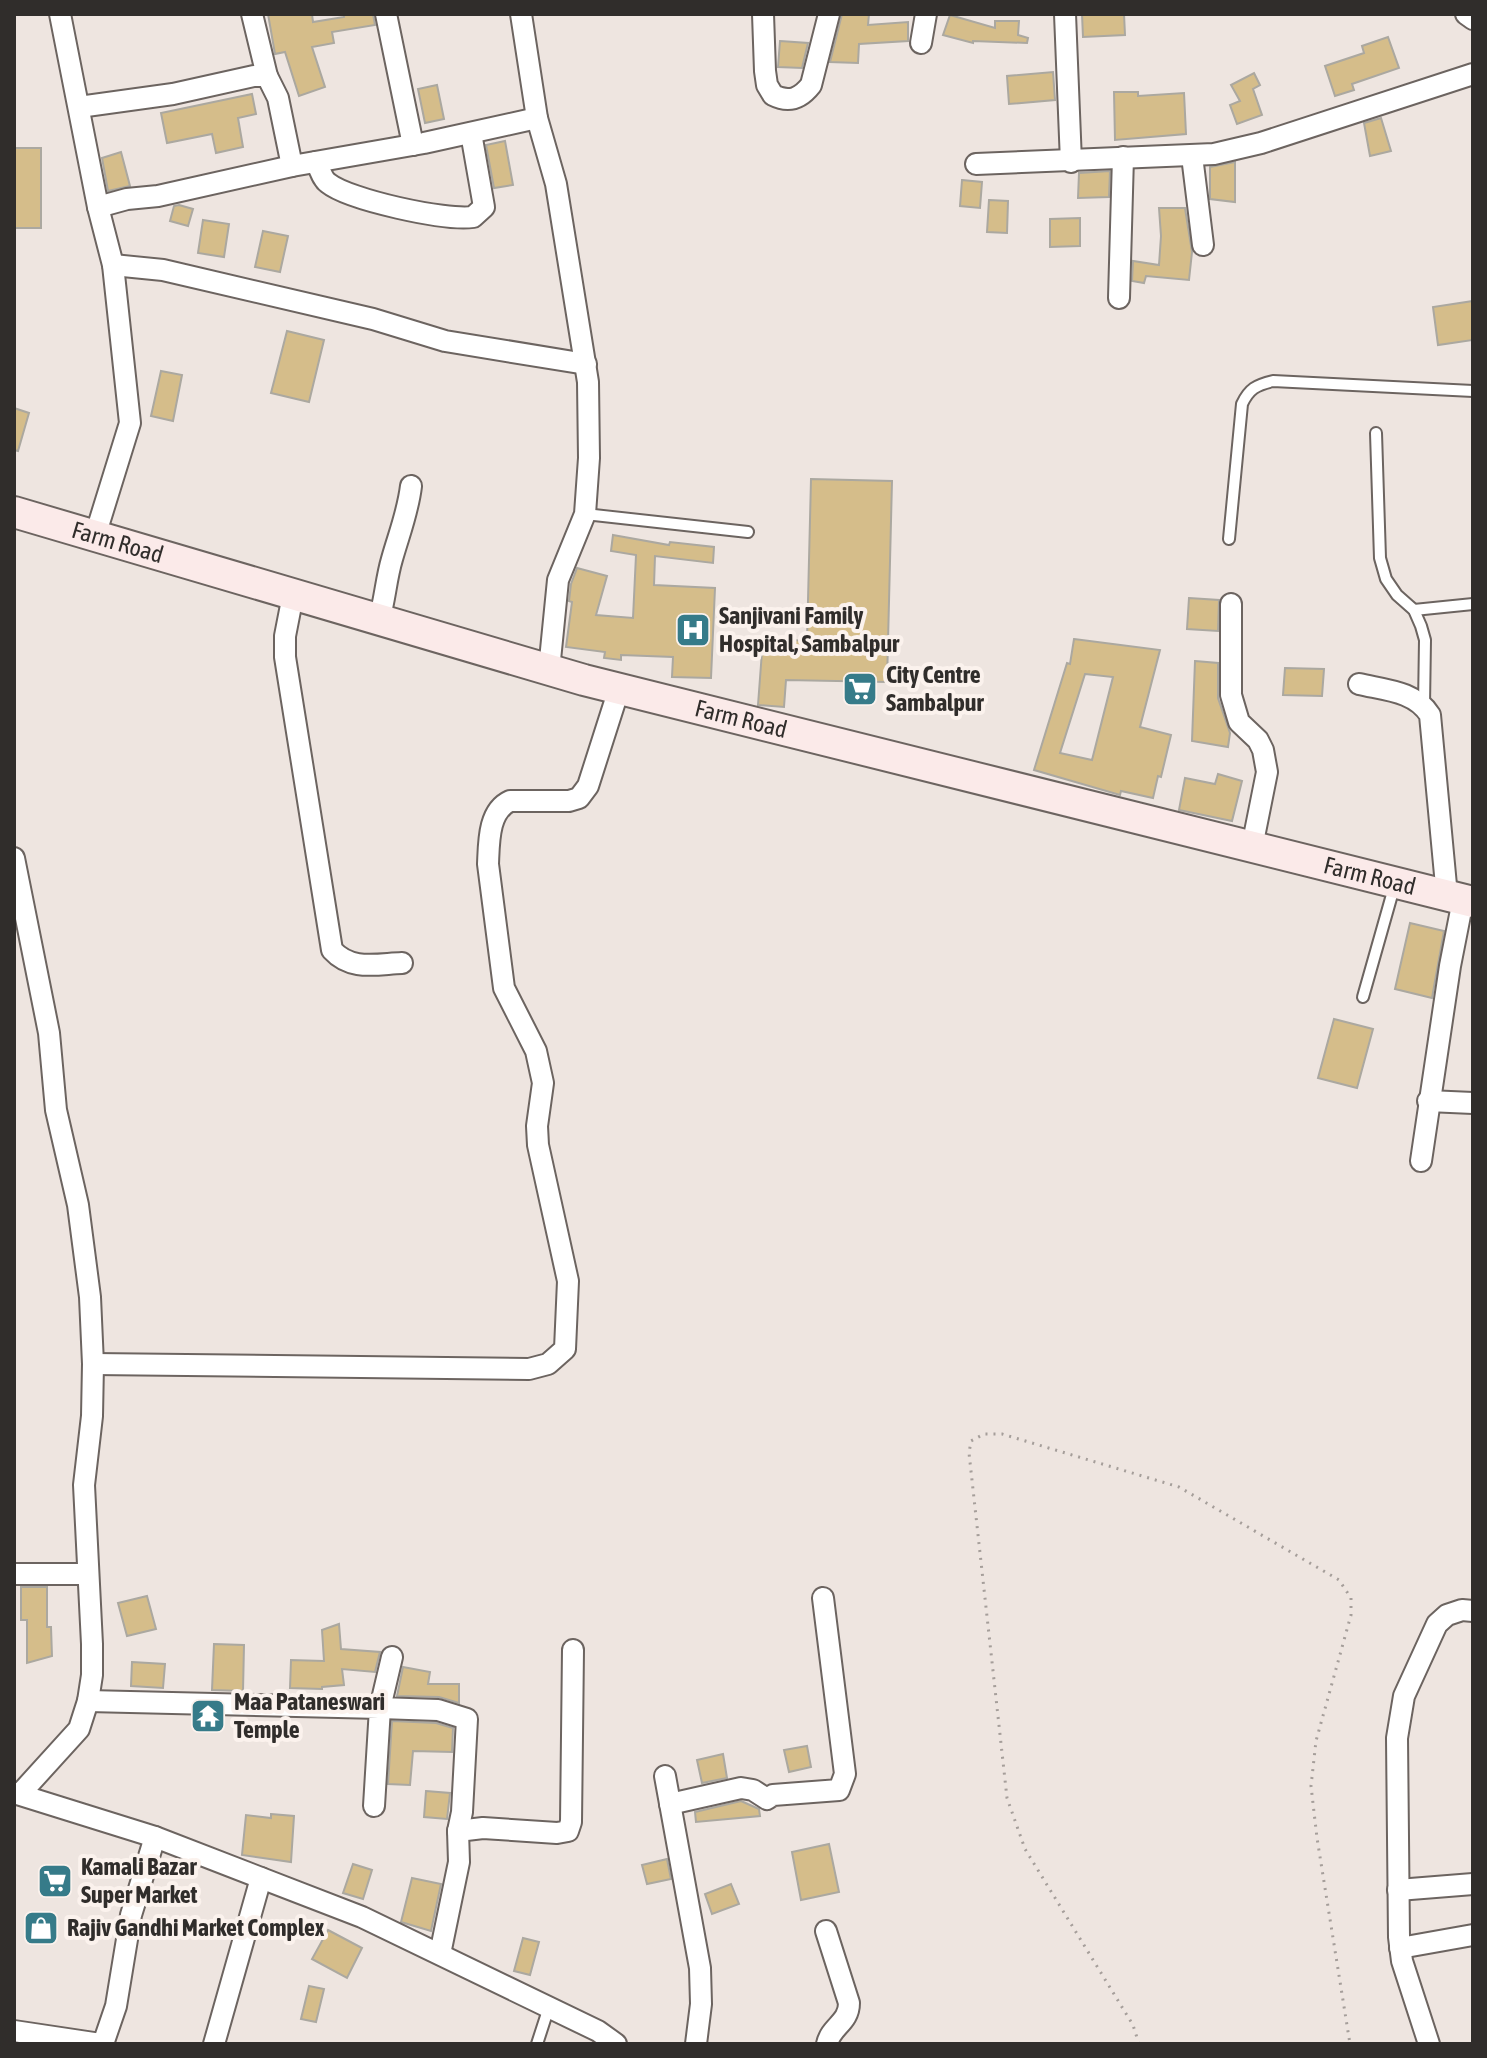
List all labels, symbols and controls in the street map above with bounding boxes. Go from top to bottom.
street label: Farm Road [69,516,167,568]
place label: Sanjivani Family Hospital, Sambalpur [719,602,900,657]
hospital icon: Sanjivani Family Hospital, Sambalpur [674,611,712,649]
place label: City Centre Sambalpur [886,661,984,716]
supermarket icon: City Centre Sambalpur [841,670,879,708]
street label: Farm Road [692,694,790,743]
street label: Farm Road [1321,851,1419,900]
place label: Maa Pataneswari Temple [234,1688,385,1743]
temple icon: Maa Pataneswari Temple [189,1697,227,1735]
place label: Kamali Bazar Super Market [81,1853,198,1908]
supermarket icon: Kamali Bazar Super Market [36,1862,74,1900]
shop icon: Rajiv Gandhi Market Complex [22,1909,60,1947]
place label: Rajiv Gandhi Market Complex [67,1914,325,1941]

